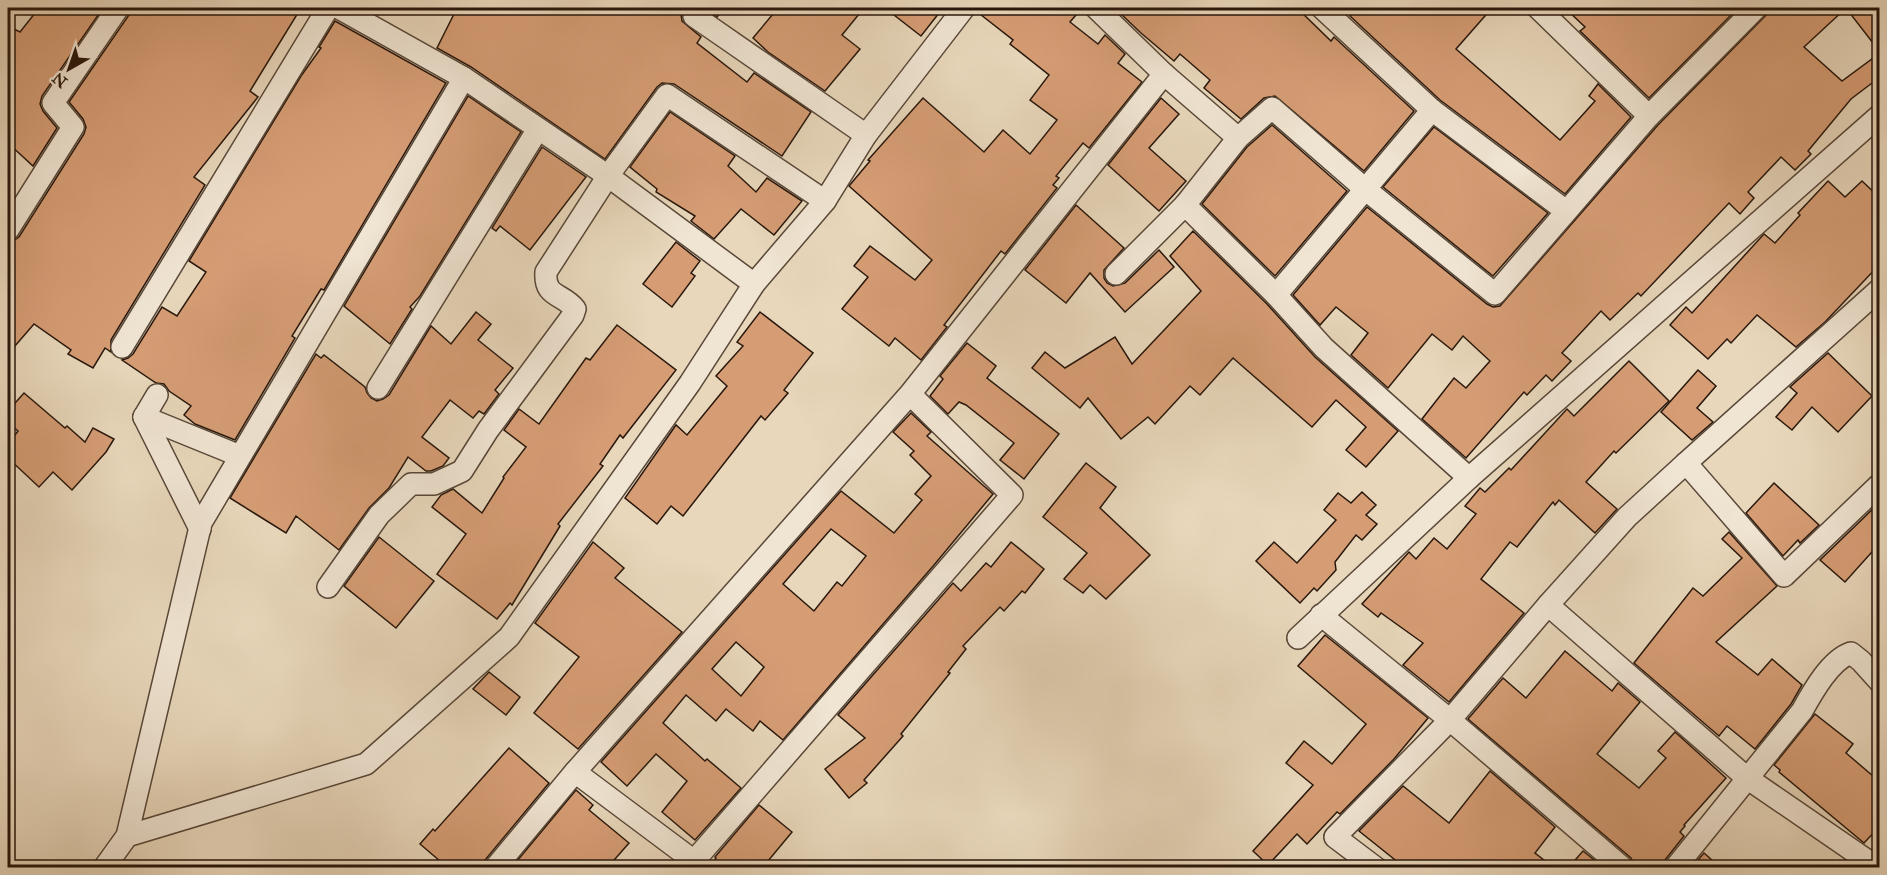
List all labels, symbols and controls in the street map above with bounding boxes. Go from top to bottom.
north arrow [39,39,99,99]
text: N [48,68,71,92]

